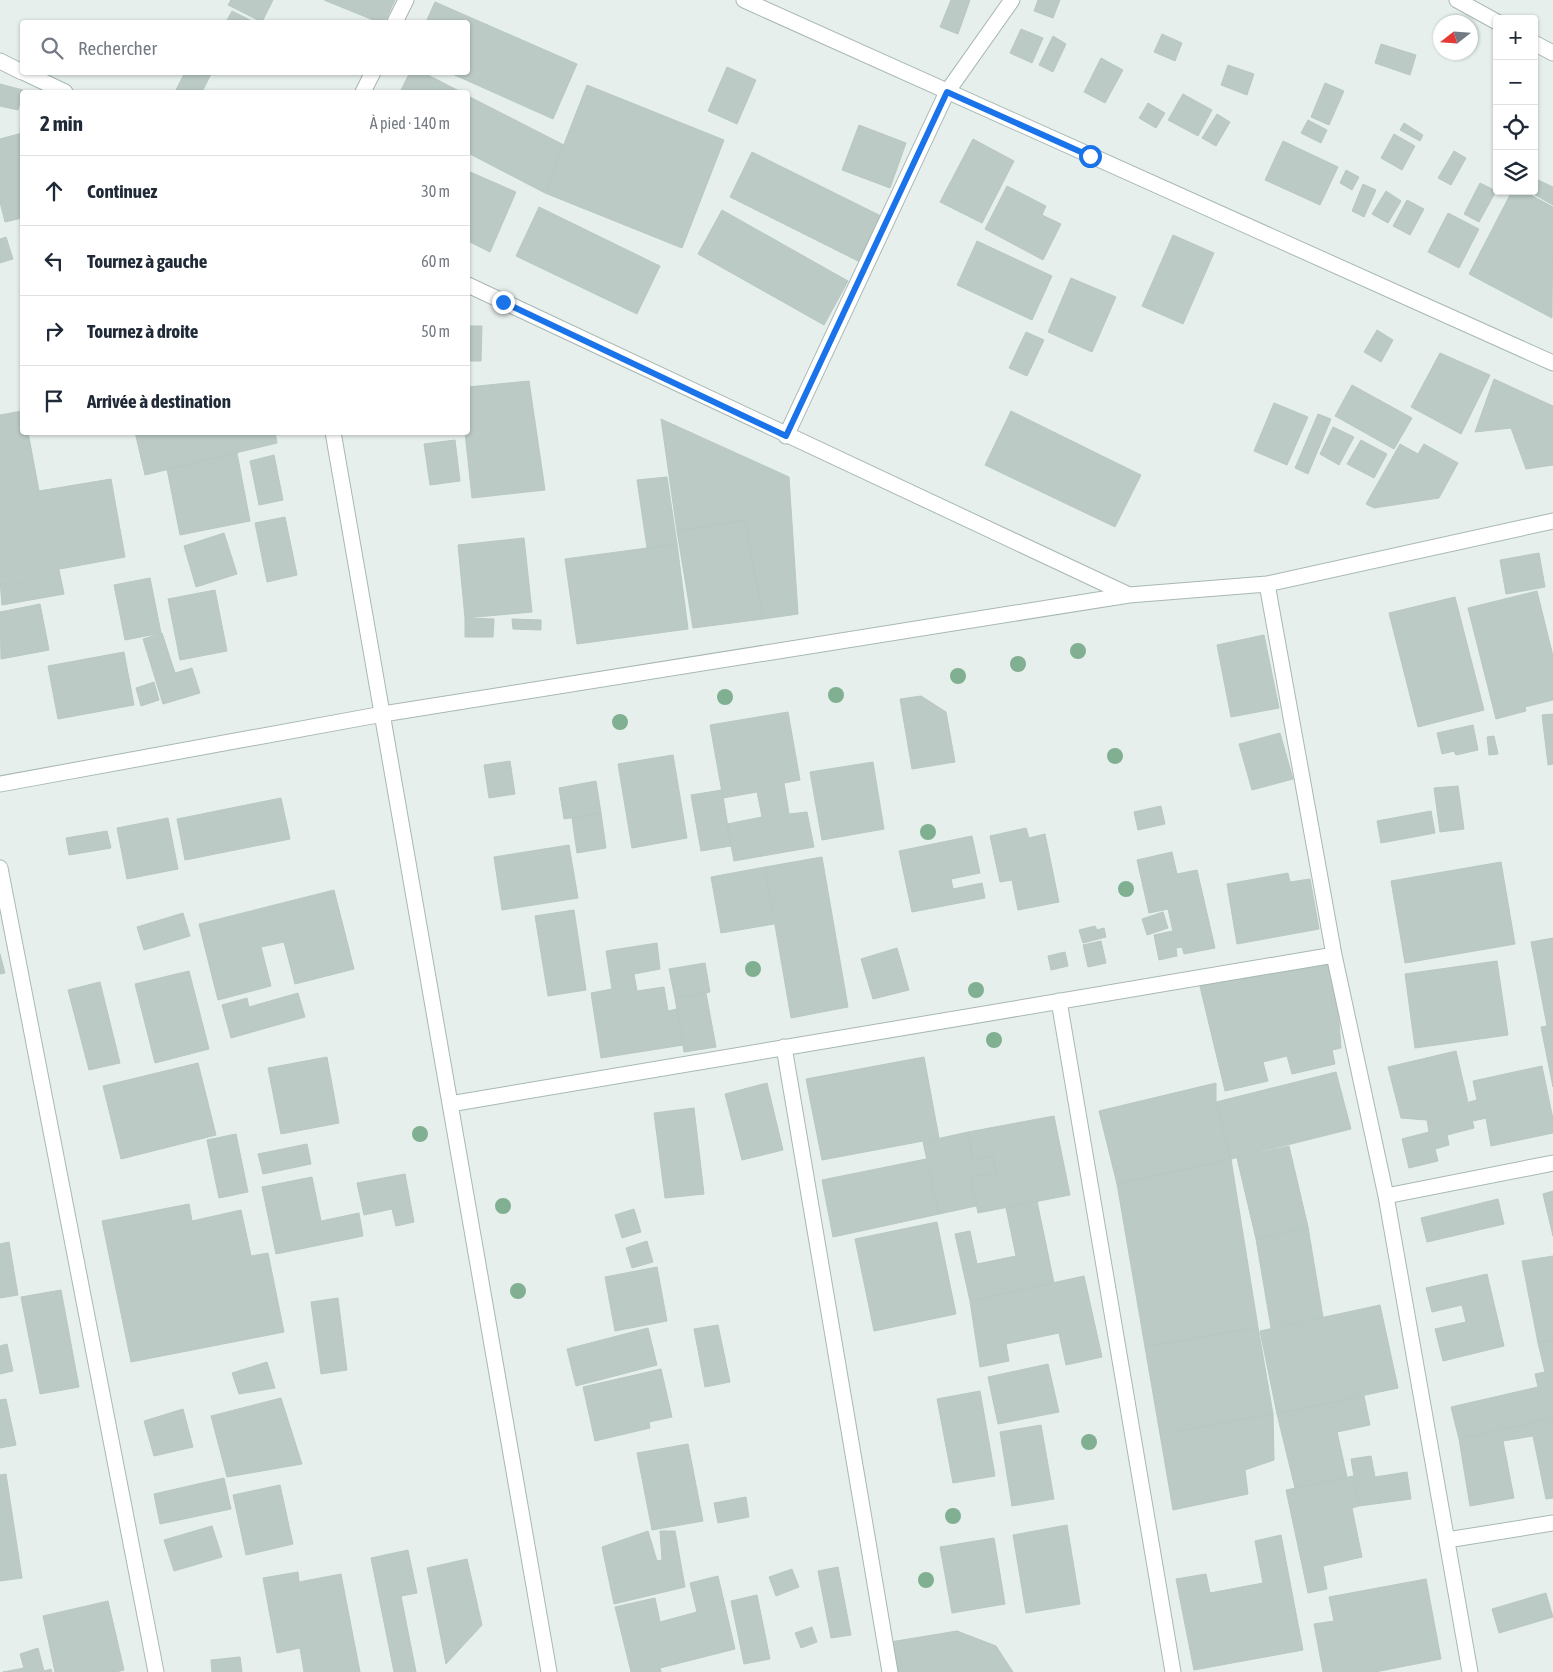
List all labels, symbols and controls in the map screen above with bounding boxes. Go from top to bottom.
north arrow [1433,15,1478,60]
map controls [1493,15,1538,195]
button: + [1493,15,1538,60]
search box [20,20,470,75]
icon: search [38,34,66,62]
text: Rechercher [78,37,157,59]
button: − [1493,60,1538,105]
button: locate [1493,105,1538,150]
text: 2 min [40,111,83,135]
text: À pied · 140 m [370,114,450,132]
route start [1079,145,1102,168]
button: layers [1493,150,1538,195]
icon: ahead [40,177,68,205]
text: Continuez [87,180,157,202]
text: 30 m [421,182,450,200]
icon: left [40,247,68,275]
text: Tournez à gauche [87,250,207,272]
text: 60 m [421,252,450,270]
route end [492,291,515,314]
icon: right [40,317,68,345]
text: Tournez à droite [87,320,198,342]
text: 50 m [421,322,450,340]
icon: arrive [40,387,68,415]
text: Arrivée à destination [87,390,231,412]

